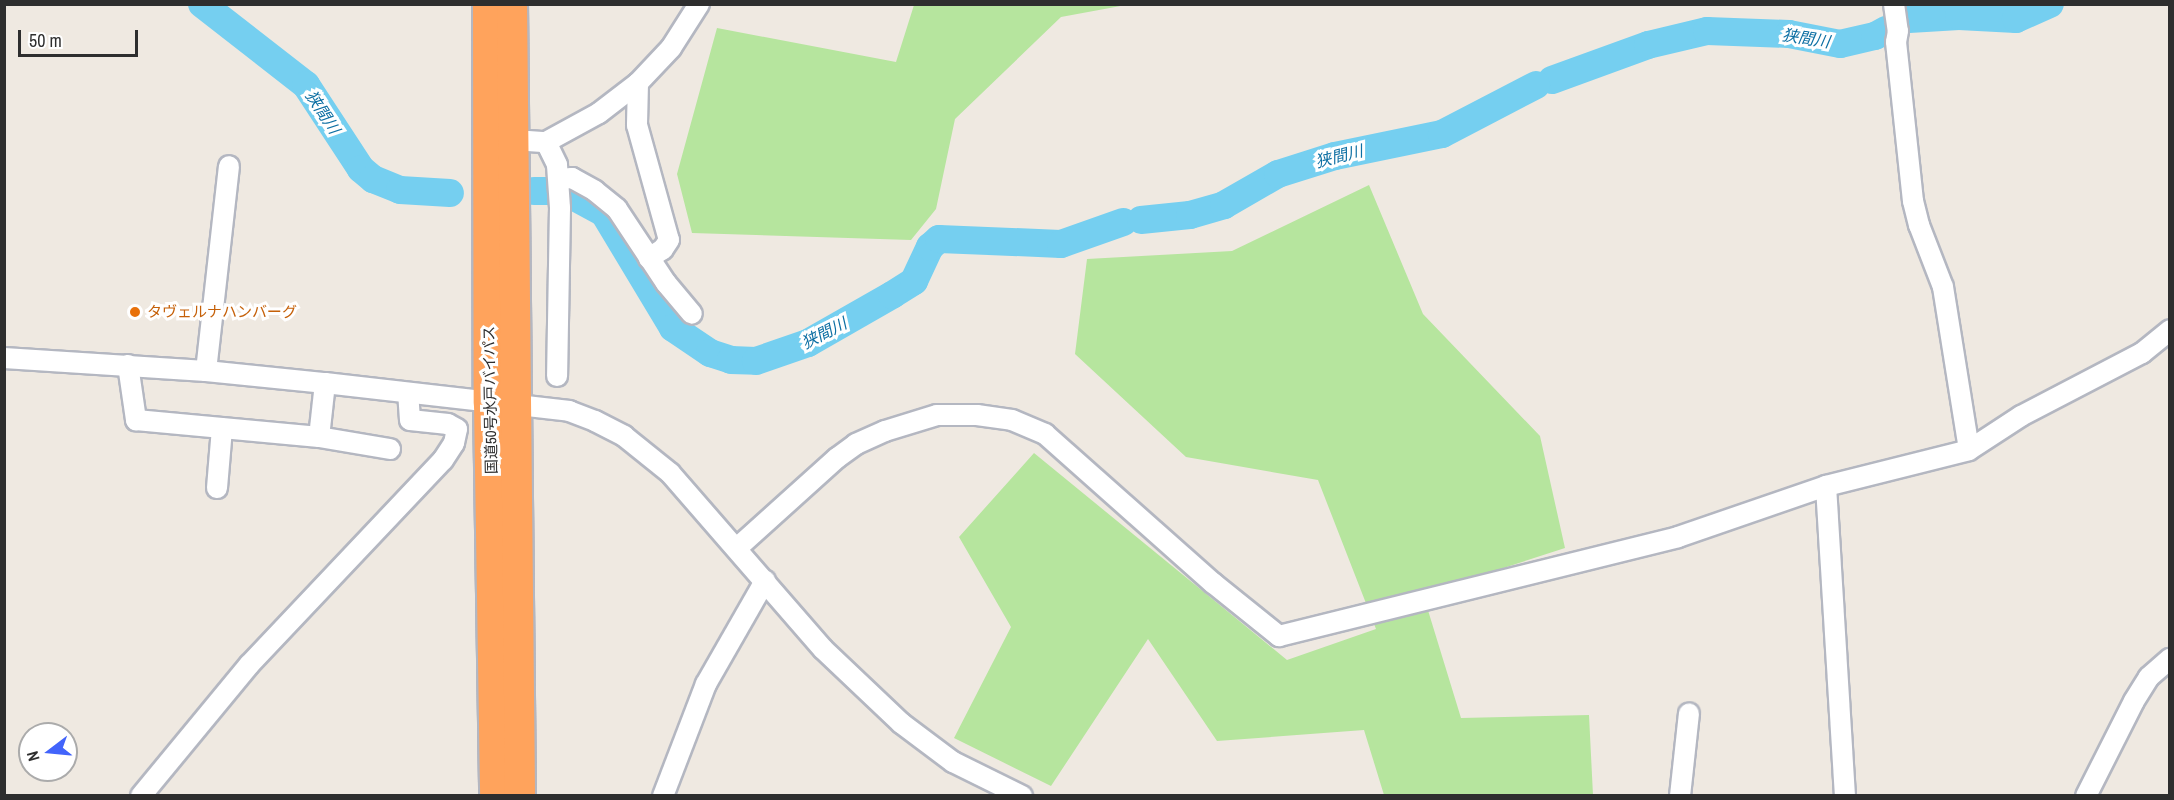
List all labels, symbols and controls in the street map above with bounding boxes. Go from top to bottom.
scale bar [21,18,141,56]
water label: 狭間川 [1781,25,1831,51]
text: 50 m [29,28,62,53]
water label: 狭間川 [302,87,344,137]
water label: 狭間川 [1313,141,1365,171]
place label: タヴェルナハンバーグ [147,303,297,321]
marker: タヴェルナハンバーグ [128,305,142,319]
water label: 狭間川 [798,314,850,352]
street label: 国道50号水戸バイパス [480,326,500,474]
north arrow [18,722,78,782]
text: N [21,749,45,764]

